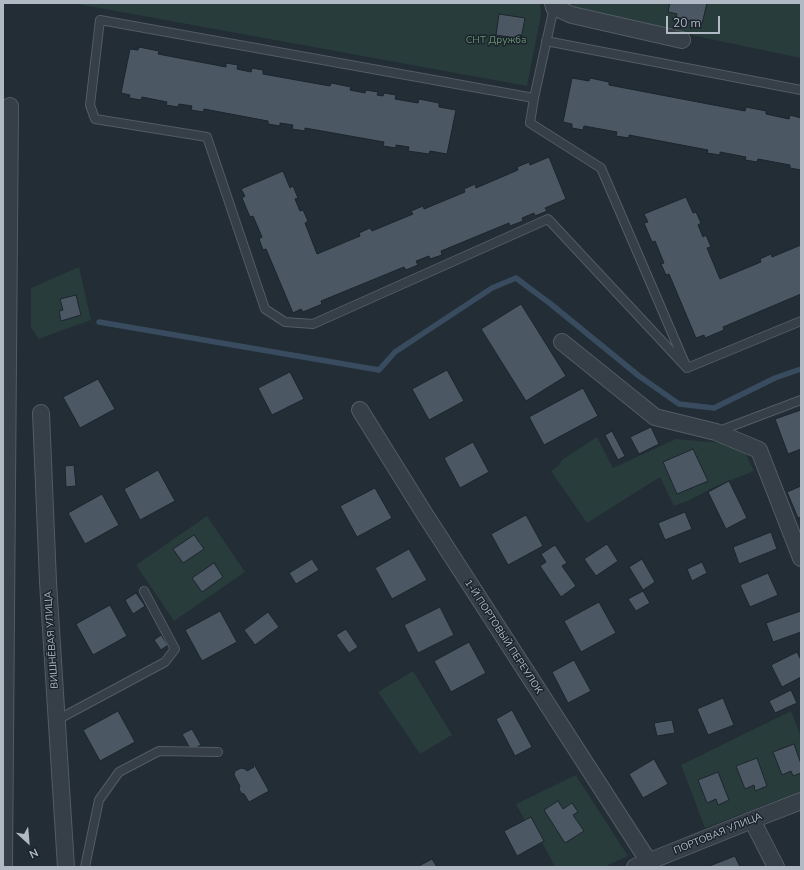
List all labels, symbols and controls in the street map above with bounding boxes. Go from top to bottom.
scale bar [668,8,722,34]
text: 20 m [673,15,701,31]
park label: СНТ Дружба [466,35,526,47]
street label: 1-Й ПОРТОВЫЙ ПЕРЕУЛОК [462,578,544,696]
street label: ВИШНЁВАЯ УЛИЦА [43,591,61,689]
street label: ПОРТОВАЯ УЛИЦА [672,811,764,857]
north arrow [8,822,48,862]
text: N [26,845,40,862]

